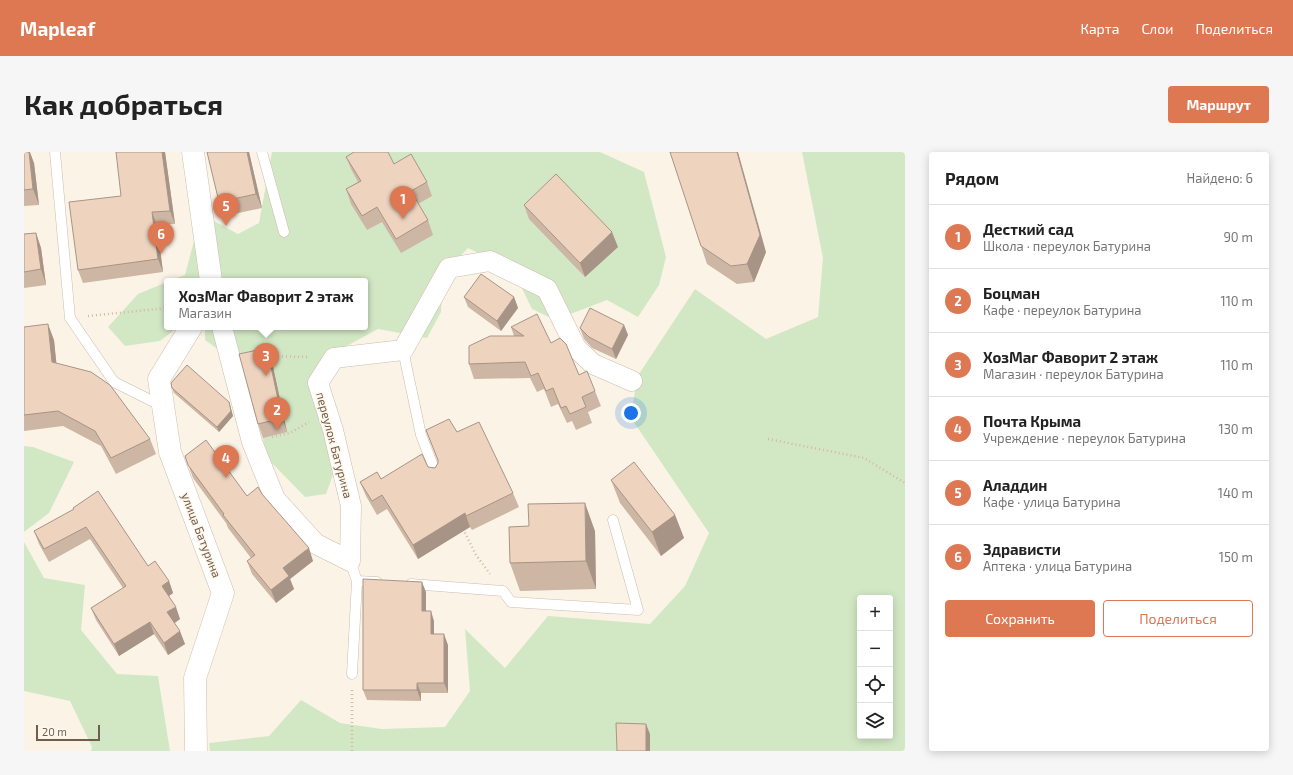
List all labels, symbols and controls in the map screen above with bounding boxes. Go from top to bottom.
text: Mapleaf [20,17,95,40]
text: Карта [1080,20,1119,37]
text: Слои [1141,20,1173,37]
text: Поделиться [1195,20,1273,37]
button: Маршрут [1168,86,1269,123]
text: Как добраться [24,87,223,121]
text: Рядом [945,168,999,188]
text: Найдено: 6 [1187,170,1253,186]
pin: 1 [390,186,416,219]
pin: 5 [213,193,239,226]
text: Десткий сад [983,220,1074,238]
pin: 6 [148,221,174,254]
text: 1 [955,229,961,245]
text: 90 m [1223,229,1253,245]
text: Школа · переулок Батурина [983,238,1151,254]
popup [164,278,368,330]
text: Боцман [983,284,1040,302]
text: ХозМаг Фаворит 2 этаж [178,287,354,305]
text: 2 [954,293,962,309]
text: 110 m [1221,293,1253,309]
text: Кафе · переулок Батурина [983,302,1142,318]
text: Магазин [178,305,232,321]
pin: 3 [253,343,279,376]
text: ХозМаг Фаворит 2 этаж [983,348,1158,366]
text: 3 [954,357,962,373]
text: 110 m [1221,357,1253,373]
text: Магазин · переулок Батурина [983,366,1164,382]
street label: переулок Батурина [313,390,356,500]
pin: 2 [264,397,290,430]
your location [621,403,641,423]
text: Почта Крыма [983,412,1081,430]
text: 4 [954,421,962,437]
text: 130 m [1218,421,1253,437]
text: Учреждение · переулок Батурина [983,430,1186,446]
pin: 4 [213,445,239,478]
text: Аладдин [983,476,1047,494]
text: 5 [954,485,962,501]
text: 140 m [1218,485,1253,501]
street label: улица Батурина [178,491,225,580]
text: Кафе · улица Батурина [983,494,1121,510]
text: Здрависти [983,540,1061,558]
text: 6 [954,549,962,565]
text: 150 m [1219,549,1253,565]
text: Аптека · улица Батурина [983,558,1132,574]
map controls [857,595,893,739]
button: + [857,595,893,631]
button: Сохранить [945,600,1095,637]
button: Поделиться [1103,600,1253,637]
button: − [857,631,893,667]
button: locate [857,667,893,703]
button: layers [857,703,893,739]
scale bar [36,723,100,742]
text: 20 m [42,725,67,738]

